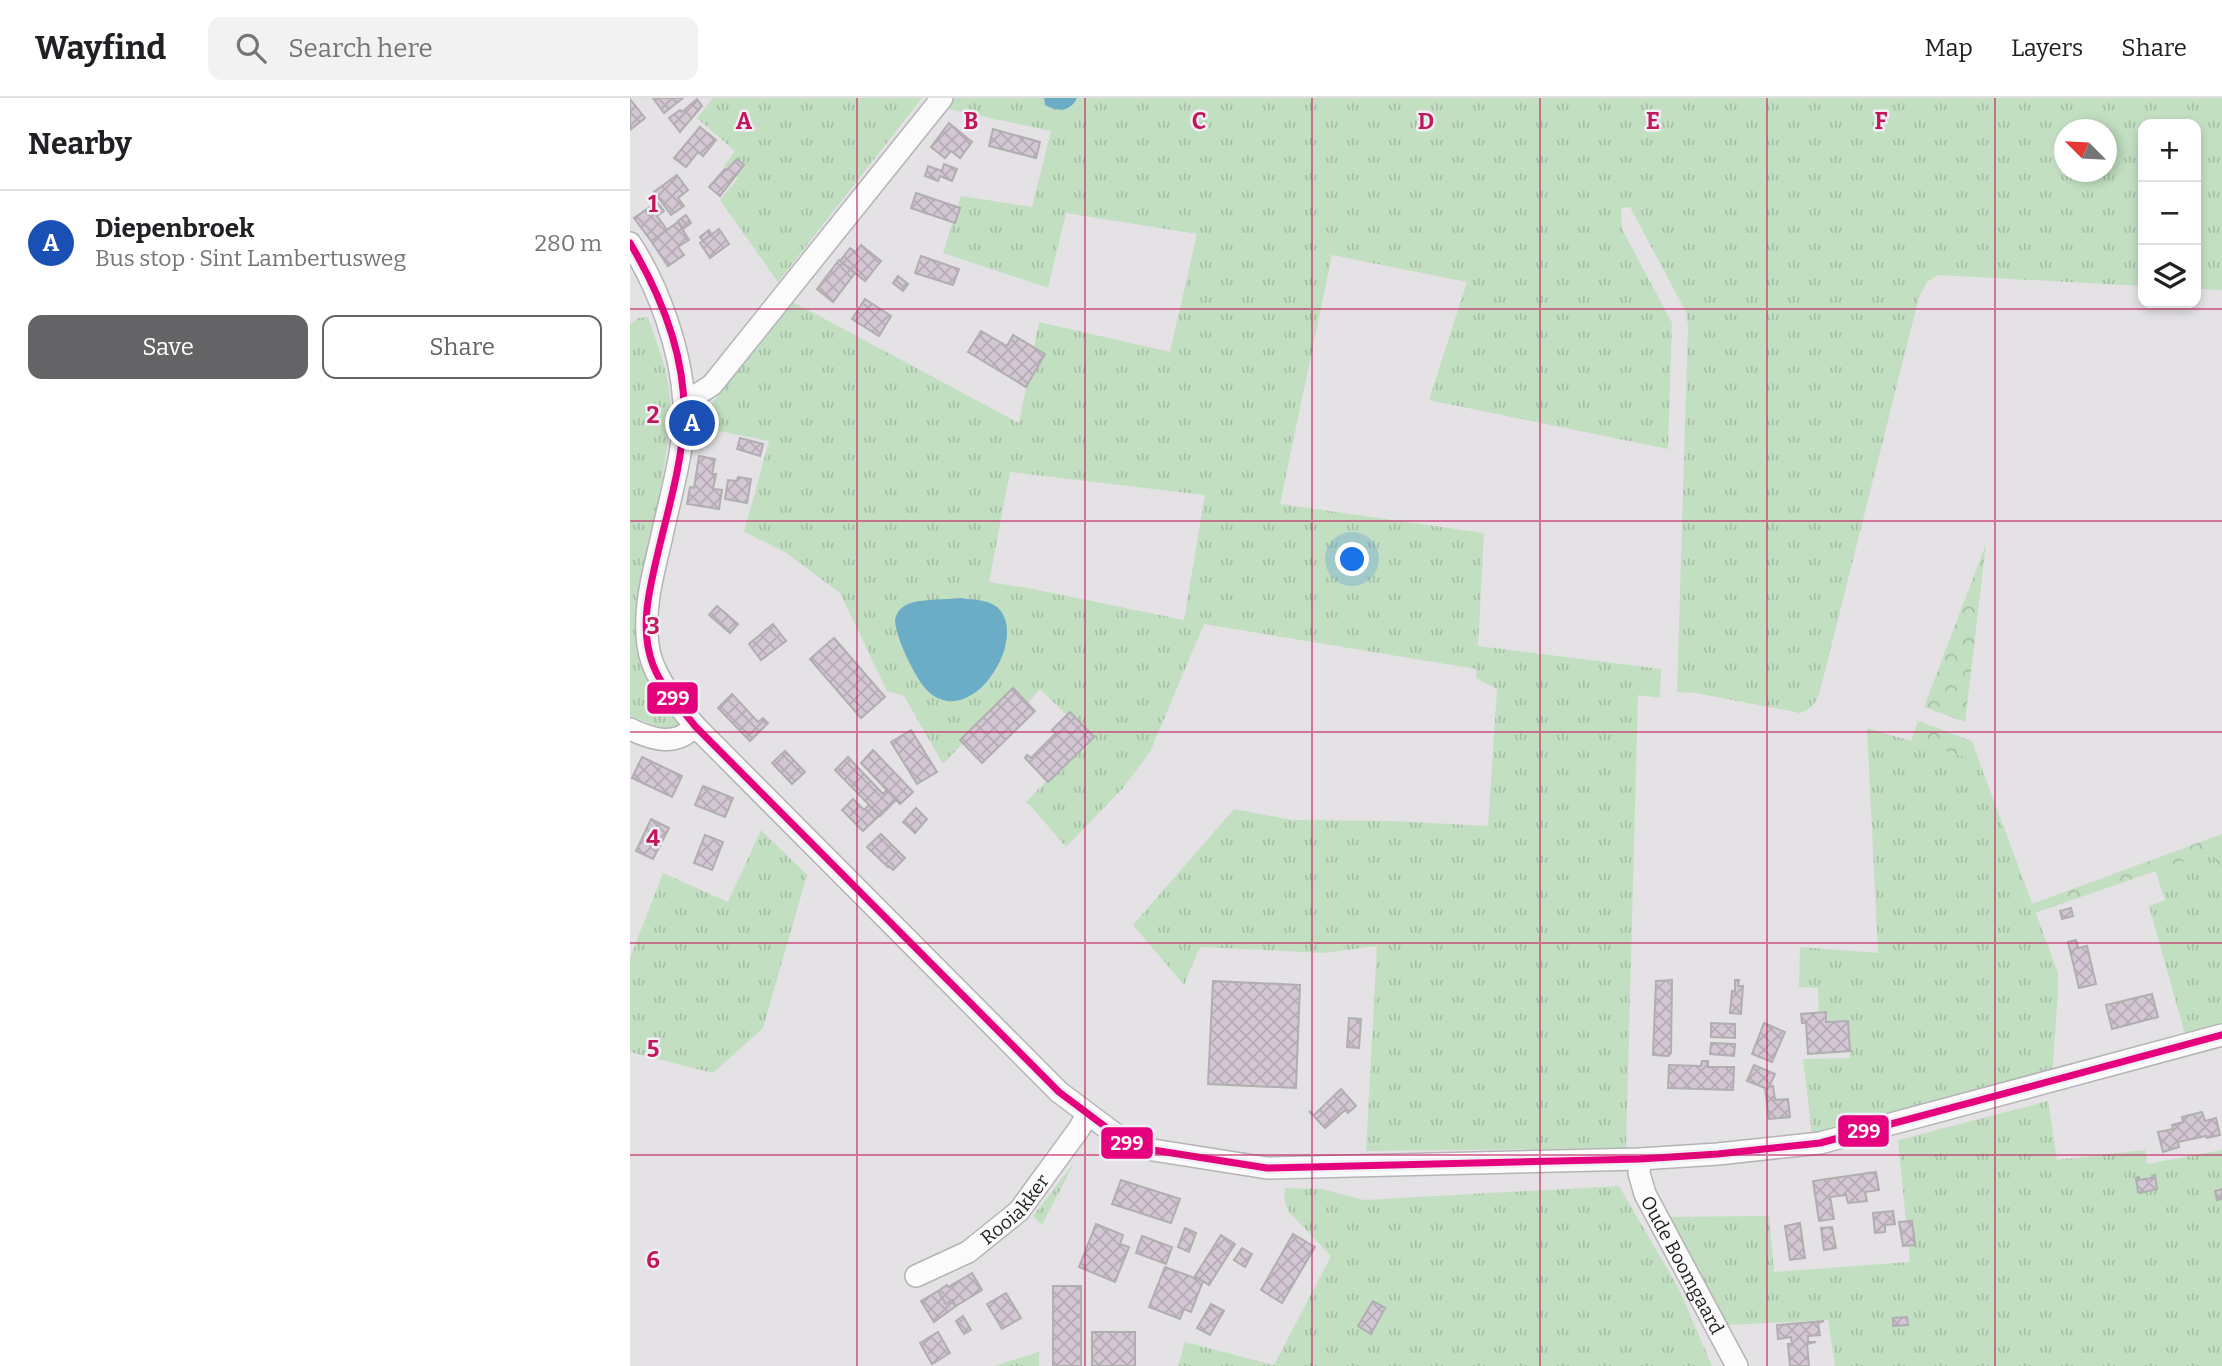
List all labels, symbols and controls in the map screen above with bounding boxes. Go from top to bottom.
search box [208,17,698,80]
text: Wayfind [35,28,166,68]
icon: search [232,29,270,67]
text: Search here [288,33,433,64]
text: Map [1925,34,1973,62]
text: Layers [2011,34,2083,62]
text: Share [2121,34,2187,62]
text: A [736,107,753,135]
text: B [964,107,978,135]
text: C [1192,107,1206,135]
text: D [1418,107,1434,135]
text: E [1646,107,1660,135]
text: F [1875,107,1888,135]
north arrow [2054,119,2117,182]
map controls [2138,119,2201,308]
button: + [2138,119,2201,182]
text: Nearby [28,126,132,162]
button: − [2138,182,2201,245]
text: 1 [648,190,658,218]
text: Diepenbroek [95,213,254,244]
text: A [43,229,59,257]
text: 280 m [534,229,602,257]
text: Bus stop · Sint Lambertusweg [95,244,406,272]
button: layers [2138,245,2201,308]
button: Save [28,315,308,379]
button: Share [322,315,602,379]
pin: A [669,397,715,449]
text: 2 [647,401,660,429]
your location [1335,542,1369,576]
text: 3 [646,612,660,640]
line badge: 299 [646,681,699,715]
text: 299 [656,687,690,710]
text: 4 [646,824,660,852]
text: 5 [647,1035,659,1063]
line badge: 299 [1837,1114,1890,1148]
text: 299 [1847,1120,1881,1143]
line badge: 299 [1100,1126,1154,1160]
text: 299 [1110,1132,1144,1155]
street label: Rooiakker [976,1169,1054,1249]
street label: Oude Boomgaard [1636,1191,1729,1338]
text: 6 [646,1246,660,1274]

